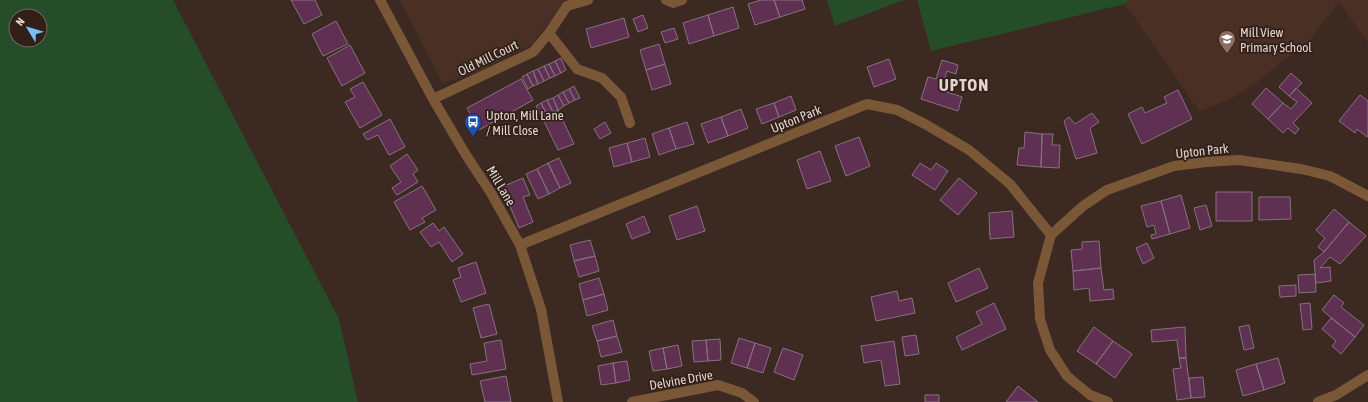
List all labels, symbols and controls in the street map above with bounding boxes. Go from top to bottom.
north arrow [8,8,48,48]
text: N [13,16,27,28]
place label: Mill View Primary School [1240,25,1312,55]
school or university icon: Mill View Primary School [1217,29,1237,54]
street label: Old Mill Court [456,37,521,79]
district label: UPTON [939,75,989,95]
street label: Upton Park [768,102,824,136]
place label: Upton, Mill Lane / Mill Close [486,108,564,138]
bus stop icon: Upton, Mill Lane / Mill Close [463,112,483,137]
street label: Upton Park [1175,141,1230,161]
street label: Mill Lane [483,163,519,209]
street label: Delvine Drive [648,367,714,393]

